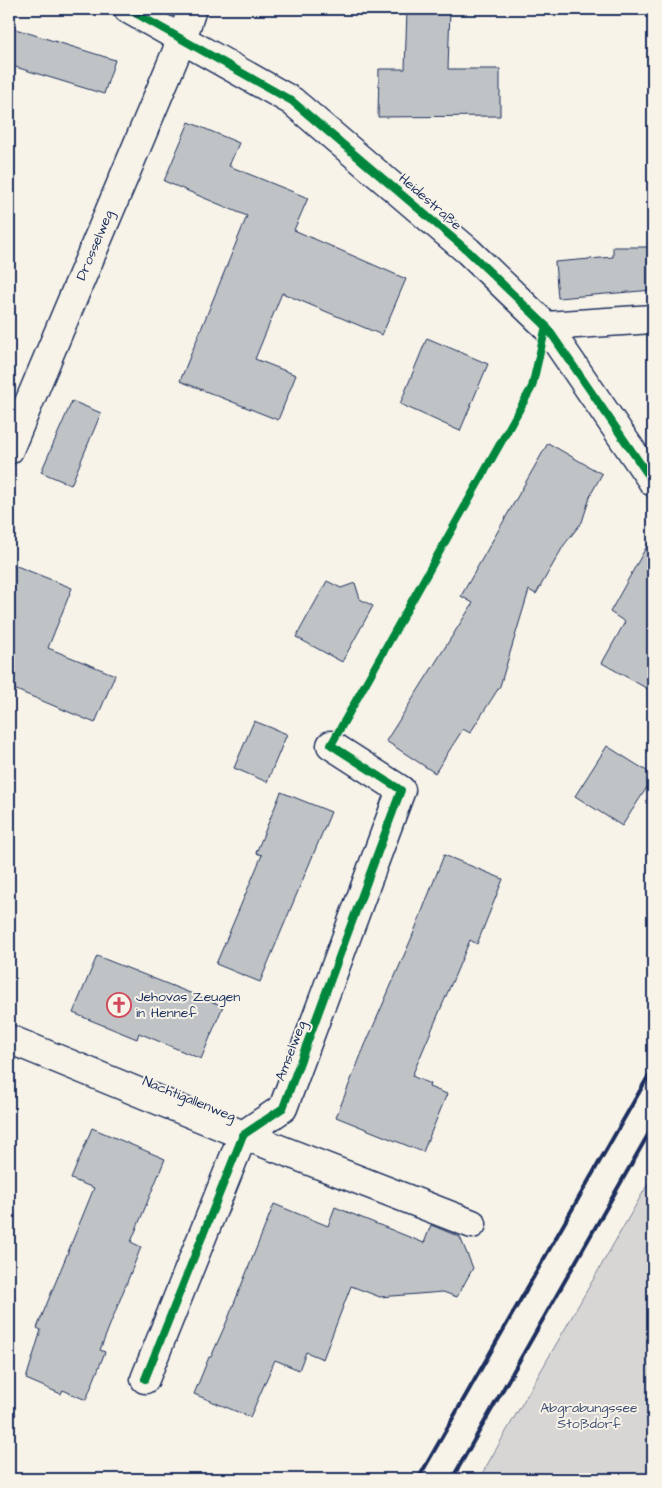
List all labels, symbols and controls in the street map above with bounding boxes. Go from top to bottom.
street label: Heidestraße [394,169,466,235]
street label: Drosselweg [71,207,119,284]
place label: Jehovas Zeugen in Hennef [136,987,240,1023]
church icon: Jehovas Zeugen in Hennef [106,992,132,1018]
street label: Amselweg [270,1018,312,1084]
street label: Nachtigallenweg [139,1071,239,1127]
park label: Abgrabungssee Stoßdorf [540,1398,638,1434]

